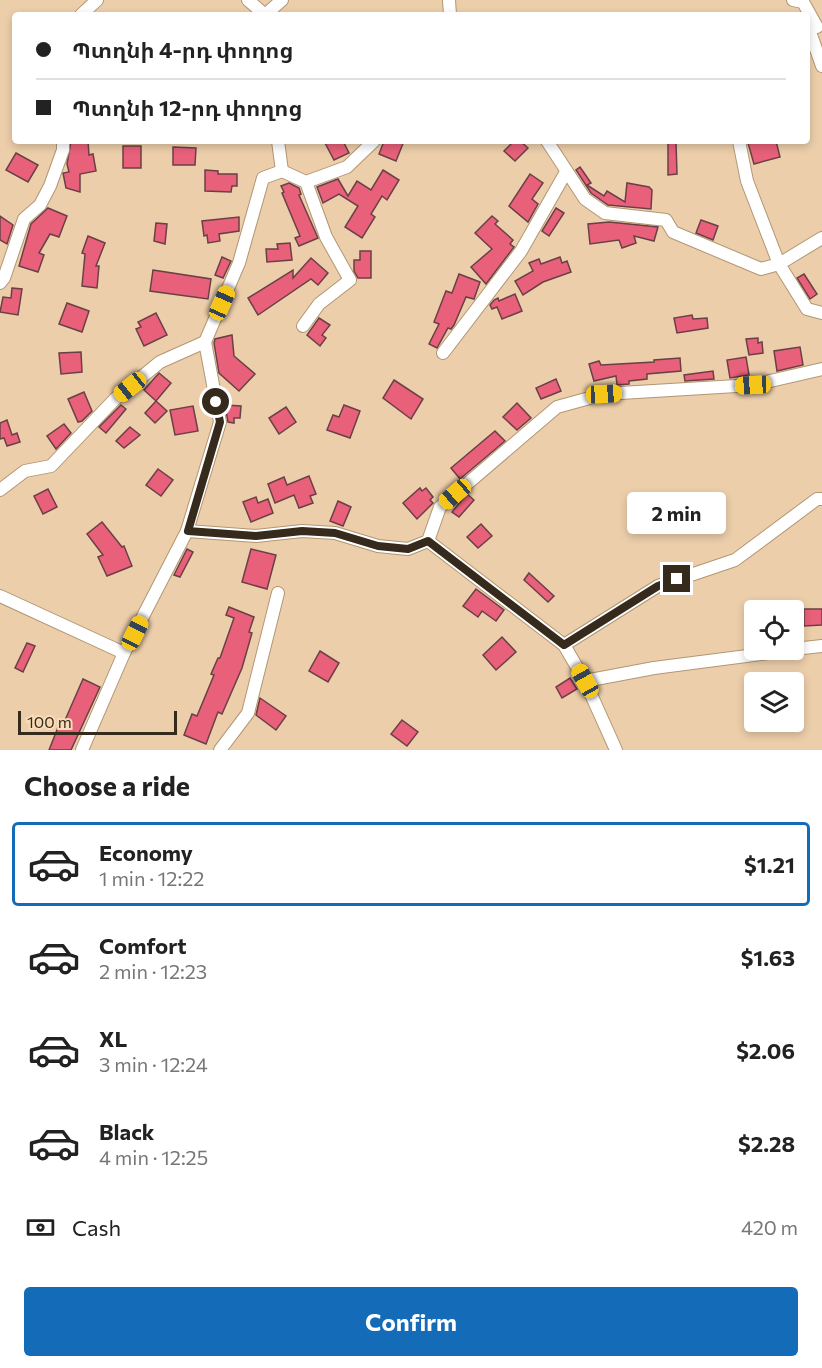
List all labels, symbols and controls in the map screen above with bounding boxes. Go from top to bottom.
text: Պտղնի 4-րդ փողոց [72,36,293,63]
text: Պտղնի 12-րդ փողոց [72,94,302,121]
car [206,283,238,323]
car [110,369,150,405]
car [735,375,771,395]
car [586,384,622,404]
route start [202,388,229,415]
car [436,475,474,513]
callout: 2 min [628,492,726,534]
text: 2 min [652,501,701,525]
route end [663,565,690,592]
map controls [744,600,804,732]
button: locate [744,600,804,660]
car [119,613,151,653]
car [568,661,602,701]
button: layers [744,672,804,732]
scale bar [18,708,177,736]
text: 100 m [27,712,72,731]
text: Choose a ride [24,769,190,802]
icon: car [27,837,81,891]
text: Economy [99,839,193,866]
text: $1.21 [744,851,795,878]
text: 1 min · 12:22 [99,866,204,890]
icon: car [27,930,81,984]
text: Comfort [99,932,187,959]
text: $1.63 [741,944,795,971]
text: 2 min · 12:23 [99,959,207,983]
icon: car [27,1023,81,1077]
text: XL [99,1025,127,1052]
text: $2.06 [736,1037,795,1064]
text: 3 min · 12:24 [99,1052,208,1076]
icon: car [27,1116,81,1170]
text: Black [99,1118,154,1145]
text: $2.28 [738,1130,795,1157]
text: 4 min · 12:25 [99,1145,208,1169]
icon: cash [24,1211,57,1244]
text: Cash [72,1214,121,1241]
text: 420 m [741,1215,798,1239]
button: Confirm [24,1287,798,1356]

